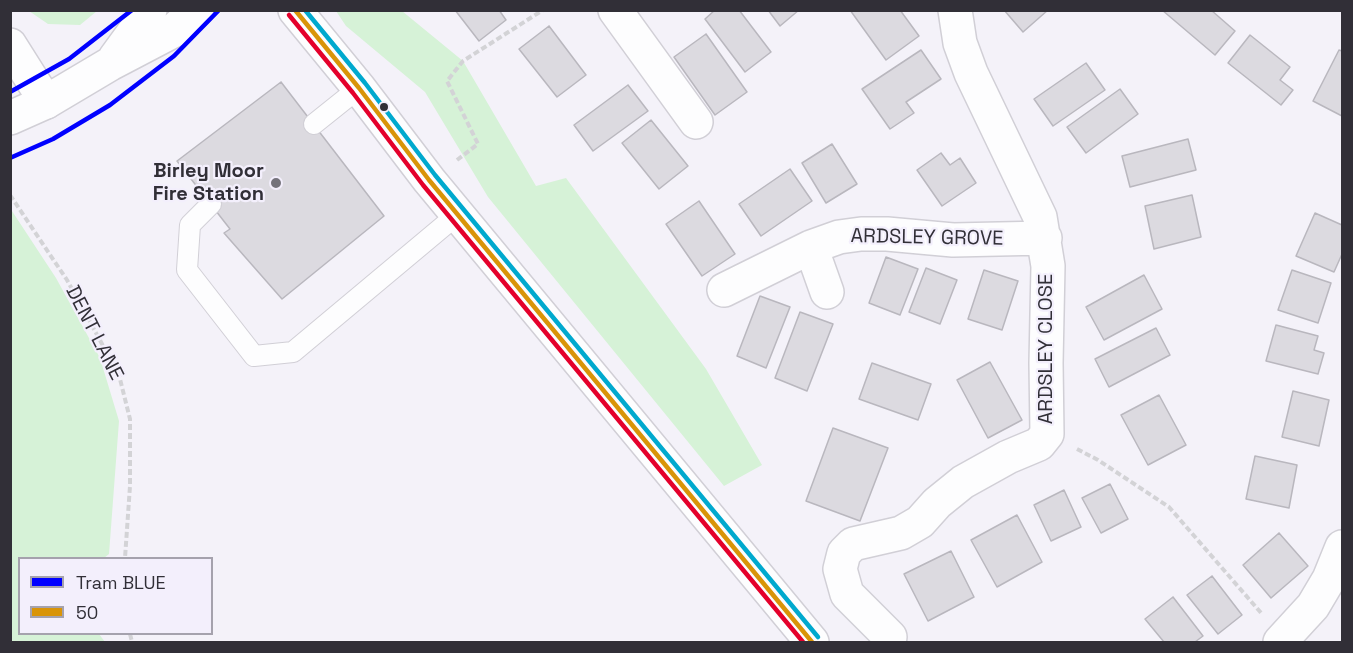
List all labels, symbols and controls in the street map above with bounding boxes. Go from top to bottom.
unlabelled marker [378,101,390,113]
place label: Birley Moor Fire Station [153,160,264,207]
marker: Birley Moor Fire Station [269,176,283,190]
street label: ARDSLEY GROVE [850,225,1004,251]
street label: ARDSLEY CLOSE [1035,274,1059,424]
street label: DENT LANE [60,282,128,384]
legend [18,557,213,635]
text: Tram BLUE [76,571,166,594]
text: 50 [76,601,98,624]

